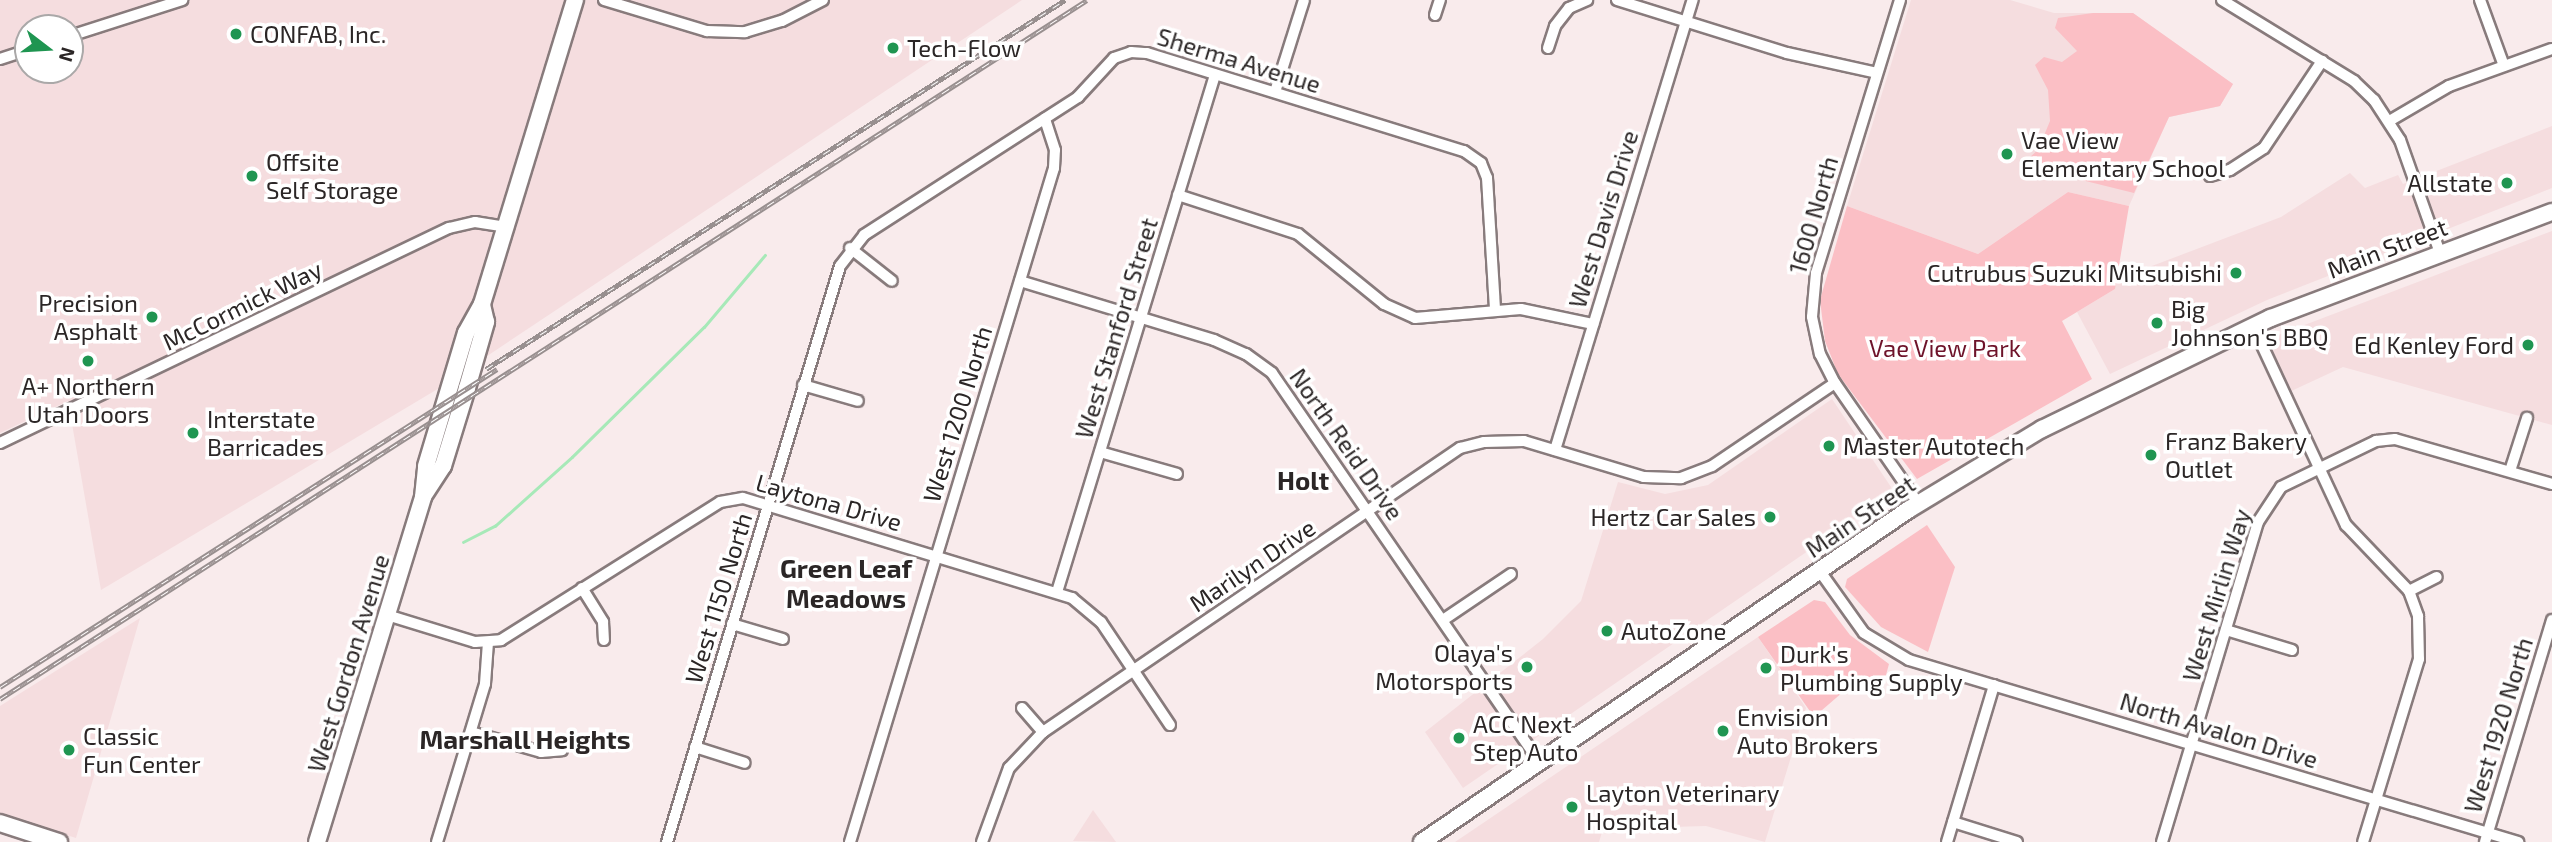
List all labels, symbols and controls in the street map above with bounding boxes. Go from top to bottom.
north arrow [14,14,84,84]
place label: CONFAB, Inc. [250,20,386,48]
street label: Sherma Avenue [1154,21,1324,99]
marker: CONFAB, Inc. [228,26,244,42]
place label: Tech-Flow [907,34,1021,62]
marker: Tech-Flow [885,40,901,56]
text: N [55,45,81,65]
place label: Vae View Elementary School [2021,126,2226,182]
street label: West Davis Drive [1562,127,1644,311]
marker: Vae View Elementary School [1999,146,2015,162]
place label: Offsite Self Storage [266,148,399,204]
street label: 1600 North [1783,153,1843,277]
marker: Offsite Self Storage [244,168,260,184]
place label: Allstate [2407,169,2493,197]
marker: Allstate [2499,175,2515,191]
street label: Main Street [2323,212,2451,284]
street label: West Stanford Street [1069,214,1163,442]
street label: McCormick Way [157,254,327,356]
place label: Cutrubus Suzuki Mitsubishi [1927,259,2222,287]
marker: Cutrubus Suzuki Mitsubishi [2228,265,2244,281]
place label: Precision Asphalt [38,289,138,345]
place label: Big Johnson's BBQ [2171,295,2329,351]
marker: Precision Asphalt [144,309,160,325]
marker: Big Johnson's BBQ [2149,315,2165,331]
street label: West 1200 North [917,323,997,505]
place label: Ed Kenley Ford [2353,331,2514,359]
park label: Vae View Park [1868,334,2022,362]
marker: Ed Kenley Ford [2520,337,2536,353]
marker: A+ Northern Utah Doors [80,353,96,369]
street label: North Reid Drive [1284,363,1410,525]
place label: A+ Northern Utah Doors [21,372,155,428]
place label: Interstate Barricades [207,405,324,461]
marker: Interstate Barricades [185,425,201,441]
place label: Franz Bakery Outlet [2165,427,2307,483]
place label: Master Autotech [1843,432,2025,460]
marker: Master Autotech [1821,438,1837,454]
marker: Franz Bakery Outlet [2143,447,2159,463]
district label: Holt [1277,464,1329,496]
street label: Laytona Drive [753,467,905,537]
street label: Main Street [1800,469,1920,563]
place label: Hertz Car Sales [1590,503,1756,531]
street label: West Mirlin Way [2176,505,2256,685]
street label: West 1150 North [678,509,758,687]
marker: Hertz Car Sales [1762,509,1778,525]
street label: Marilyn Drive [1184,512,1320,618]
street label: West Gordon Avenue [301,550,395,776]
district label: Green Leaf Meadows [780,552,912,614]
place label: AutoZone [1621,617,1726,645]
marker: AutoZone [1599,623,1615,639]
street label: West 1920 North [2458,634,2538,816]
place label: Olaya's Motorsports [1375,639,1513,695]
place label: Durk's Plumbing Supply [1780,640,1963,696]
marker: Olaya's Motorsports [1519,659,1535,675]
marker: Durk's Plumbing Supply [1758,660,1774,676]
street label: North Avalon Drive [2116,686,2322,774]
place label: Envision Auto Brokers [1737,703,1878,759]
place label: ACC Next Step Auto [1473,710,1579,766]
place label: Classic Fun Center [83,722,201,778]
district label: Marshall Heights [419,723,631,755]
marker: Envision Auto Brokers [1715,723,1731,739]
marker: ACC Next Step Auto [1451,730,1467,746]
marker: Classic Fun Center [61,742,77,758]
place label: Layton Veterinary Hospital [1586,779,1780,835]
marker: Layton Veterinary Hospital [1564,799,1580,815]

